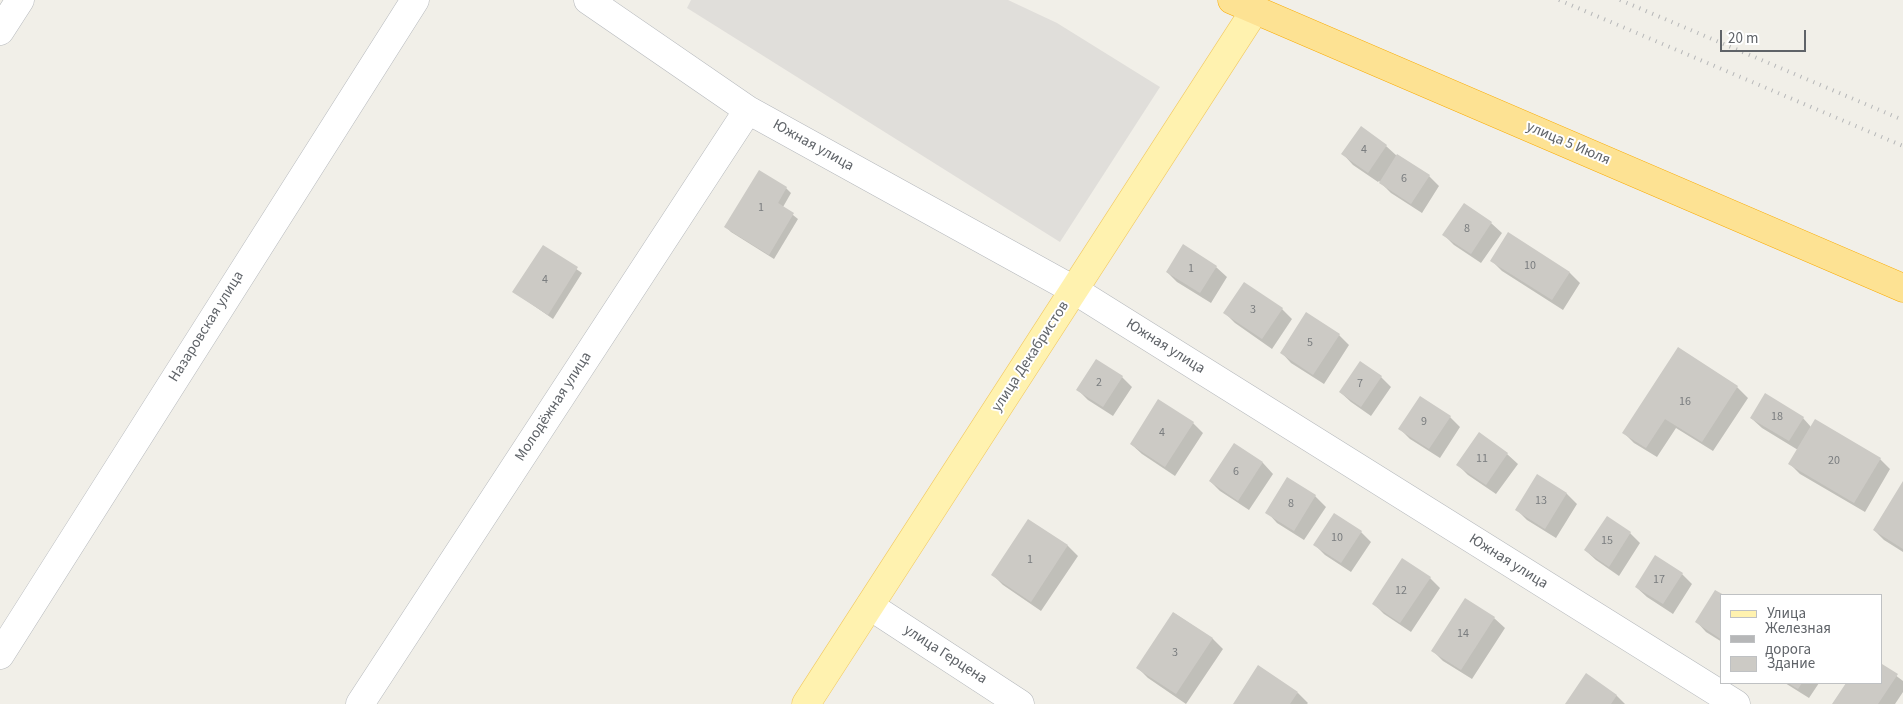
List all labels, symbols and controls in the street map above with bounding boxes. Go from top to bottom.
scale bar [1723,20,1809,52]
text: 20 m [1728,28,1758,49]
street label: Южная улица [769,116,857,176]
street label: улица 5 Июля [1523,118,1613,170]
house number: 4 [1361,143,1367,157]
house number: 6 [1401,172,1407,186]
house number: 1 [758,201,764,215]
house number: 8 [1464,222,1470,236]
house number: 10 [1524,259,1536,273]
house number: 1 [1188,262,1194,276]
street label: Назаровская улица [166,268,248,386]
house number: 4 [542,273,548,287]
street label: улица Декабристов [988,298,1074,416]
house number: 3 [1250,303,1256,317]
street label: Южная улица [1122,316,1208,378]
house number: 5 [1307,336,1313,350]
street label: Молодёжная улица [512,349,596,465]
house number: 2 [1096,376,1102,390]
house number: 7 [1357,377,1363,391]
house number: 16 [1679,395,1691,409]
house number: 18 [1771,410,1783,424]
house number: 9 [1421,415,1427,429]
house number: 4 [1159,426,1165,440]
house number: 11 [1476,452,1488,466]
house number: 20 [1828,454,1840,468]
house number: 6 [1233,465,1239,479]
house number: 13 [1535,494,1547,508]
house number: 8 [1288,497,1294,511]
house number: 10 [1331,531,1343,545]
street label: Южная улица [1465,531,1551,593]
house number: 15 [1601,534,1613,548]
house number: 1 [1027,553,1033,567]
house number: 17 [1653,573,1665,587]
house number: 12 [1395,584,1407,598]
legend [1720,594,1883,684]
text: Улица [1767,603,1806,624]
text: Железная дорога [1765,618,1831,660]
street label: улица Герцена [900,621,990,689]
house number: 14 [1457,627,1469,641]
house number: 3 [1172,646,1178,660]
text: Здание [1767,653,1815,674]

